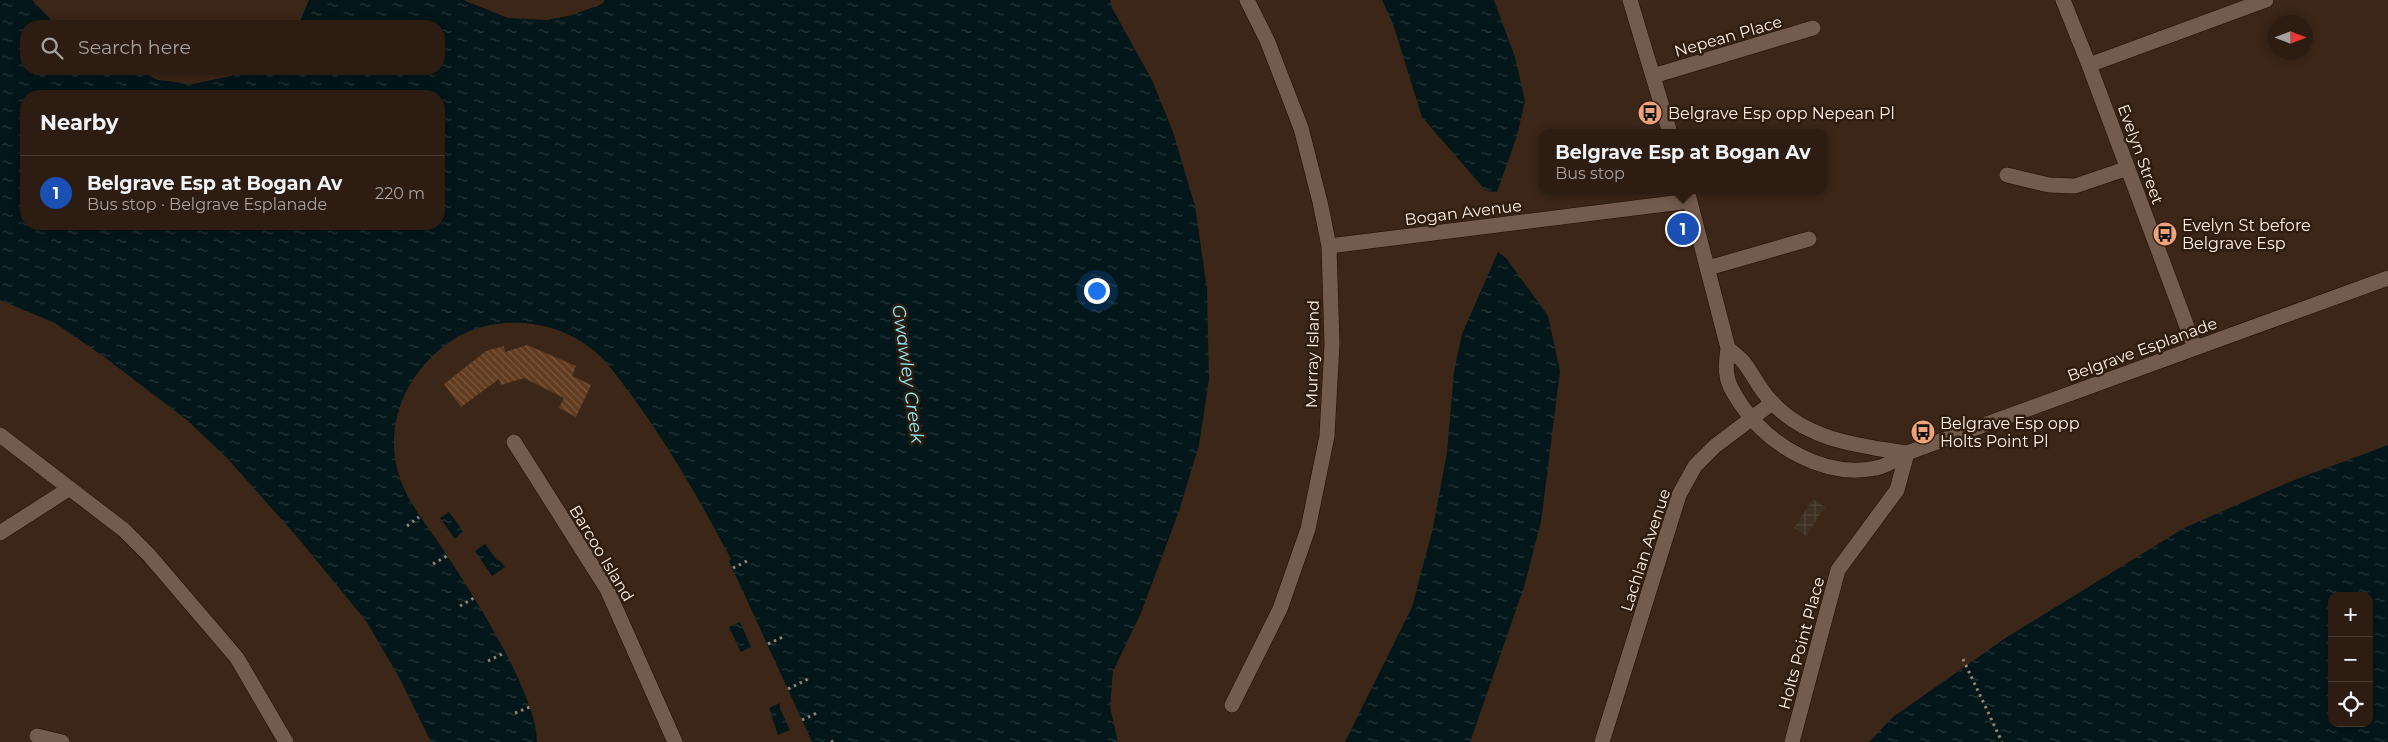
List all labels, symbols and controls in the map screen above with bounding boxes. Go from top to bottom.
street label: Nepean Place [1672,12,1784,61]
north arrow [2268,15,2313,60]
search box [20,20,445,75]
icon: search [38,34,66,62]
text: Search here [78,36,191,59]
bus stop icon: Belgrave Esp opp Nepean Pl [1637,100,1663,126]
street label: Evelyn Street [2114,102,2168,207]
place label: Belgrave Esp opp Nepean Pl [1668,104,1895,123]
text: Nearby [40,110,119,135]
popup [1539,129,1827,194]
text: Belgrave Esp at Bogan Av [1555,141,1811,164]
text: Bus stop [1555,164,1625,183]
text: Belgrave Esp at Bogan Av [87,172,342,195]
text: 1 [53,184,59,203]
text: 220 m [375,184,425,203]
text: Bus stop · Belgrave Esplanade [87,195,327,214]
street label: Bogan Avenue [1403,196,1523,229]
pin: 1 [1667,210,1699,248]
place label: Evelyn St before Belgrave Esp [2182,216,2311,253]
bus stop icon: Evelyn St before Belgrave Esp [2152,221,2178,247]
your location [1084,278,1110,304]
street label: Murray Island [1302,300,1323,408]
water label: Gwawley Creek [887,303,929,446]
street label: Belgrave Esplanade [2065,314,2220,385]
place label: Belgrave Esp opp Holts Point Pl [1940,414,2080,451]
bus stop icon: Belgrave Esp opp Holts Point Pl [1910,419,1936,445]
street label: Lachlan Avenue [1617,486,1674,614]
street label: Barcoo Island [565,502,638,605]
street label: Holts Point Place [1775,575,1828,712]
map controls [2328,592,2373,727]
button: + [2328,592,2373,637]
button: − [2328,637,2373,682]
button: locate [2328,682,2373,727]

